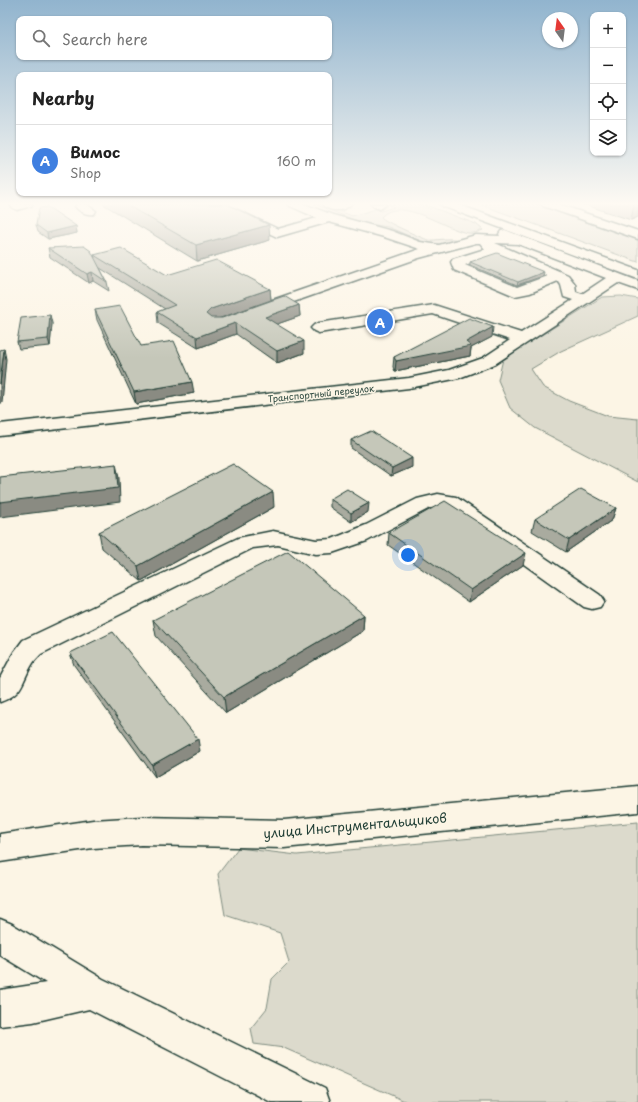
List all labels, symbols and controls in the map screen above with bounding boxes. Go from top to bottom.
north arrow [542,12,578,48]
map controls [590,12,626,156]
button: + [590,12,626,48]
search box [16,16,332,60]
icon: search [30,27,52,49]
text: Search here [62,27,148,50]
button: − [590,48,626,84]
button: locate [590,84,626,120]
text: Nearby [32,85,94,111]
button: layers [590,120,626,156]
text: Вимос [70,140,120,163]
text: A [40,151,50,170]
text: 160 m [277,151,316,170]
text: Shop [70,163,101,182]
pin: A [367,307,393,337]
street label: Транспортный переулок [267,380,376,406]
your location [398,545,418,565]
street label: улица Инструментальщиков [263,808,447,842]

